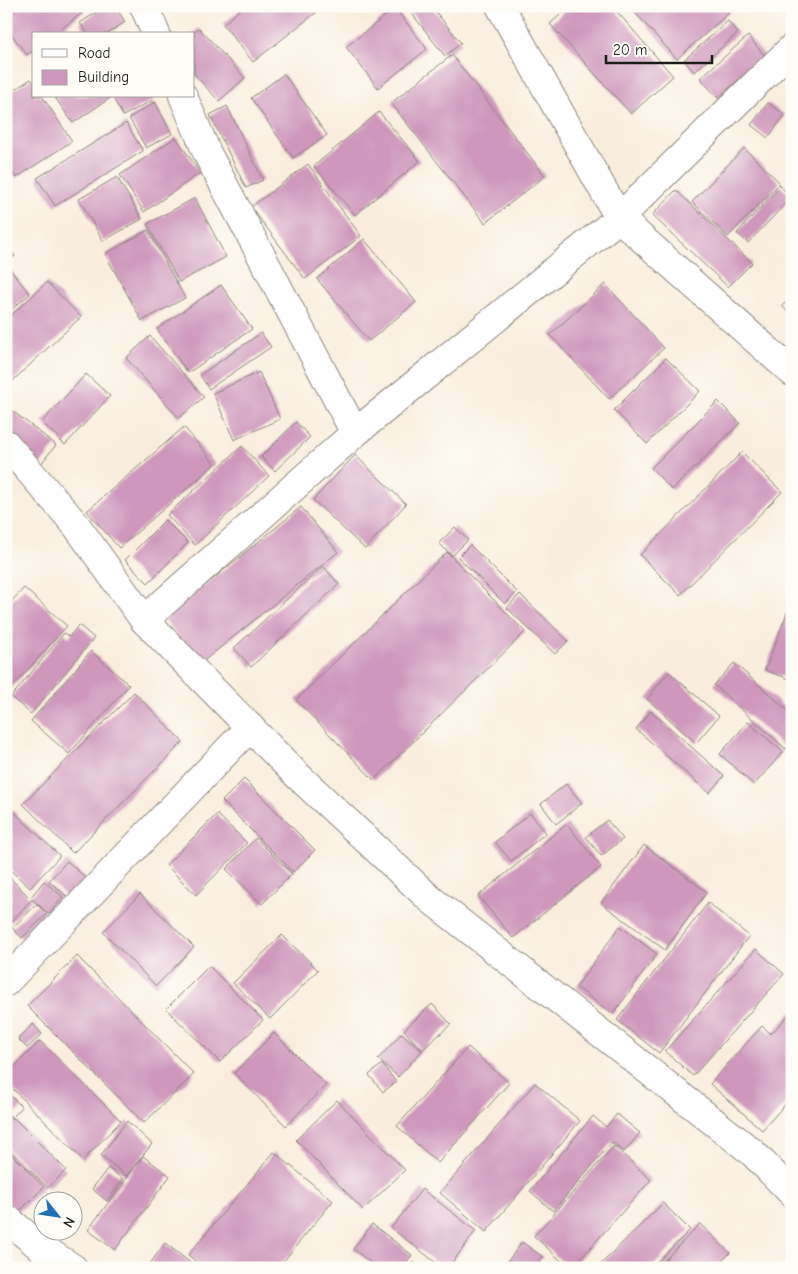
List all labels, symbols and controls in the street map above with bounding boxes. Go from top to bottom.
legend [32,32,195,98]
scale bar [606,32,712,64]
text: 20 m [613,41,647,59]
text: Road [78,44,110,62]
text: Building [78,68,129,86]
north arrow [32,1192,82,1242]
text: N [59,1214,78,1230]

